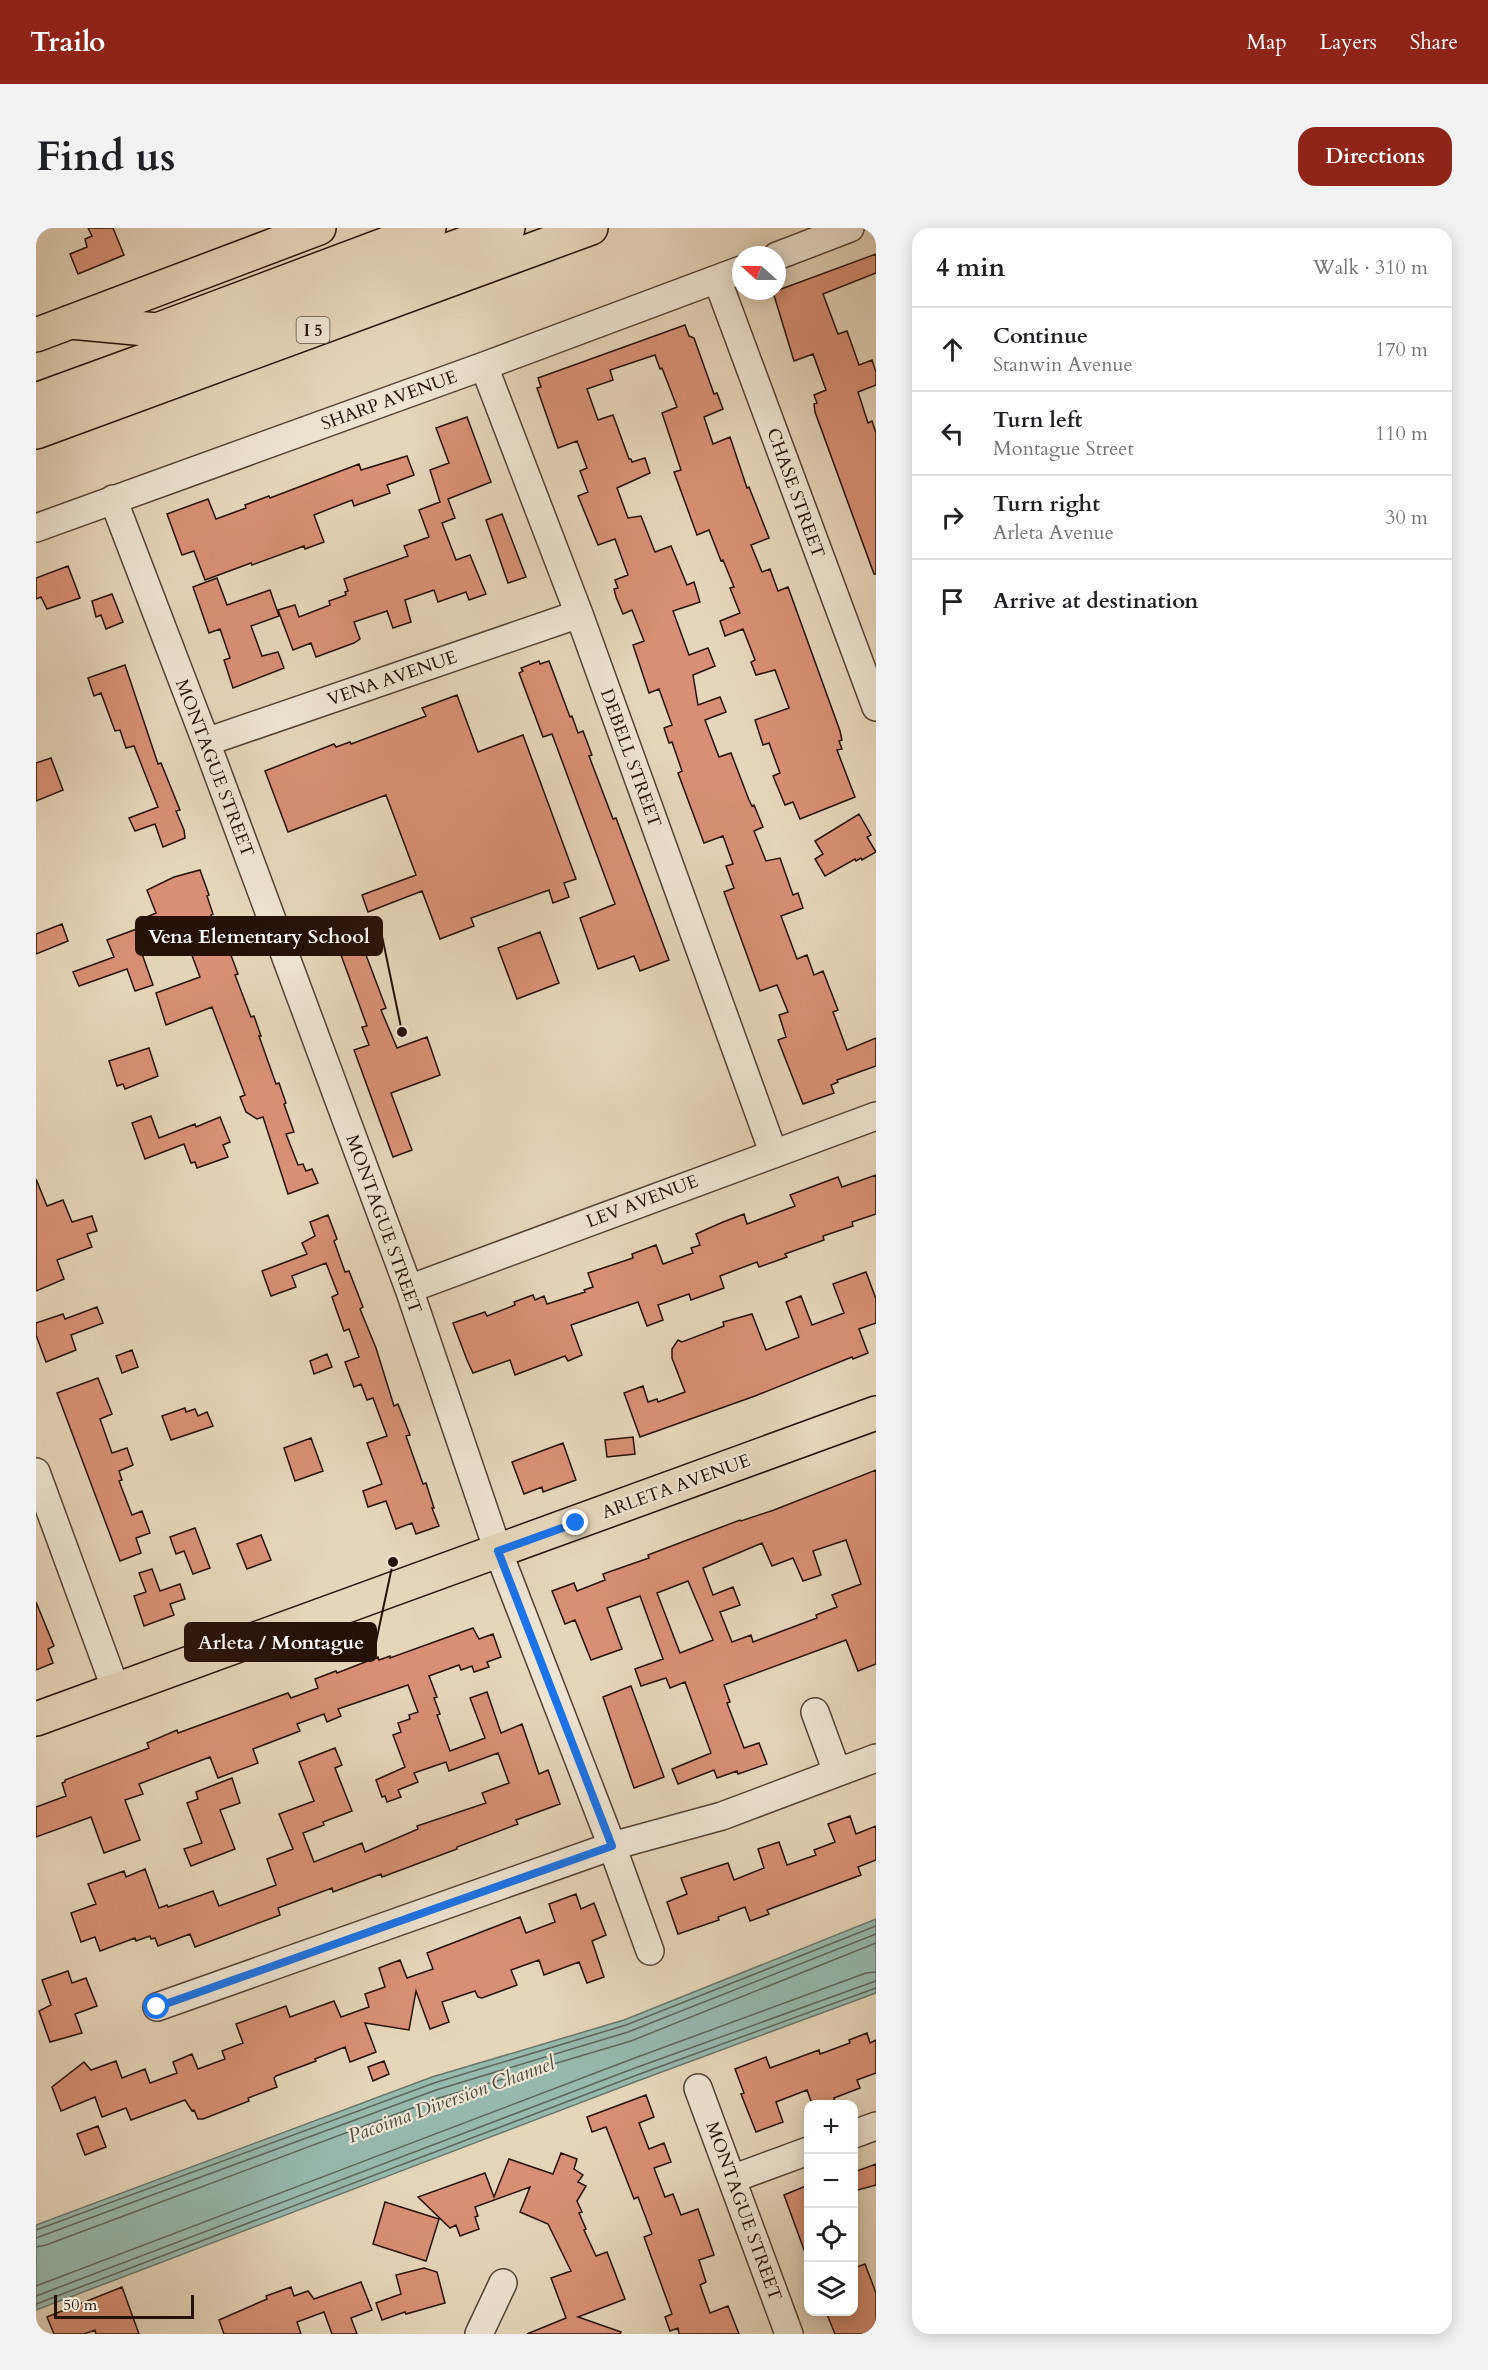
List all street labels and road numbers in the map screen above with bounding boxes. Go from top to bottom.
road number: I 5 [296,317,330,343]
street label: SHARP AVENUE [318,364,461,437]
street label: CHASE STREET [760,425,831,562]
street label: VENA AVENUE [324,645,460,712]
street label: MONTAGUE STREET [169,676,260,861]
street label: DEBELL STREET [594,685,667,831]
street label: MONTAGUE STREET [339,1131,428,1317]
street label: LEV AVENUE [582,1169,702,1234]
street label: ARLETA AVENUE [598,1448,754,1525]
street label: MONTAGUE STREET [699,2118,788,2304]

